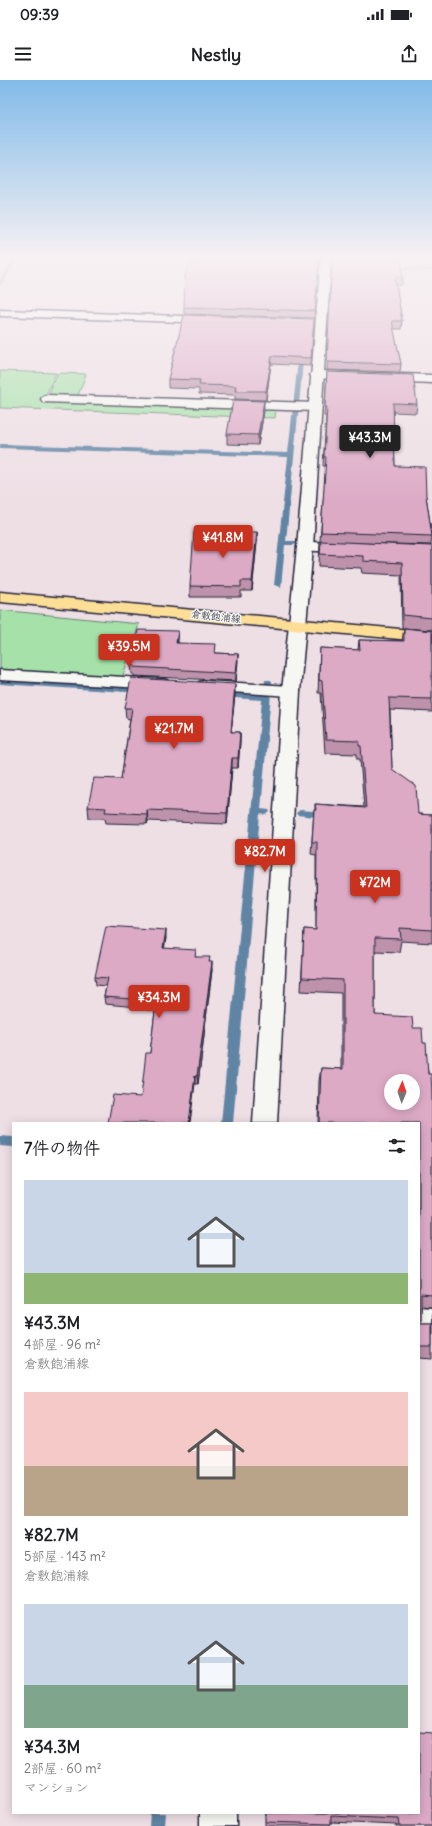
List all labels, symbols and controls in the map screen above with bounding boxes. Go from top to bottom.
text: 09:39 [20,5,59,24]
icon: menu [12,43,34,65]
text: Nestly [191,43,241,66]
icon: share [398,43,420,65]
pin: ¥43.3M [337,425,403,459]
text: ¥43.3M [348,429,392,446]
pin: ¥41.8M [190,525,256,559]
text: ¥41.8M [203,529,243,546]
street label: 倉敷飽浦線 [190,607,241,626]
pin: ¥39.5M [96,634,162,668]
text: ¥39.5M [108,638,150,655]
pin: ¥21.7M [141,716,207,750]
text: ¥21.7M [154,720,194,737]
pin: ¥82.7M [232,839,298,873]
text: ¥82.7M [244,843,286,860]
pin: ¥72M [351,870,399,904]
text: ¥72M [359,874,391,891]
pin: ¥34.3M [126,985,192,1019]
text: ¥34.3M [137,989,181,1006]
north arrow [384,1074,420,1110]
map controls [384,1074,420,1110]
icon: filters [386,1135,408,1157]
text: 7件の物件 [24,1137,100,1159]
icon: home [180,1206,252,1278]
text: ¥43.3M [24,1312,80,1334]
text: 4部屋 · 96 m² [24,1336,101,1353]
text: 倉敷飽浦線 [24,1355,89,1372]
icon: home [180,1418,252,1490]
text: ¥82.7M [24,1524,79,1546]
text: 5部屋 · 143 m² [24,1548,106,1565]
text: 倉敷飽浦線 [24,1567,89,1584]
icon: home [180,1630,252,1702]
text: ¥34.3M [24,1736,80,1758]
text: 2部屋 · 60 m² [24,1760,102,1777]
text: マンション [24,1779,88,1796]

